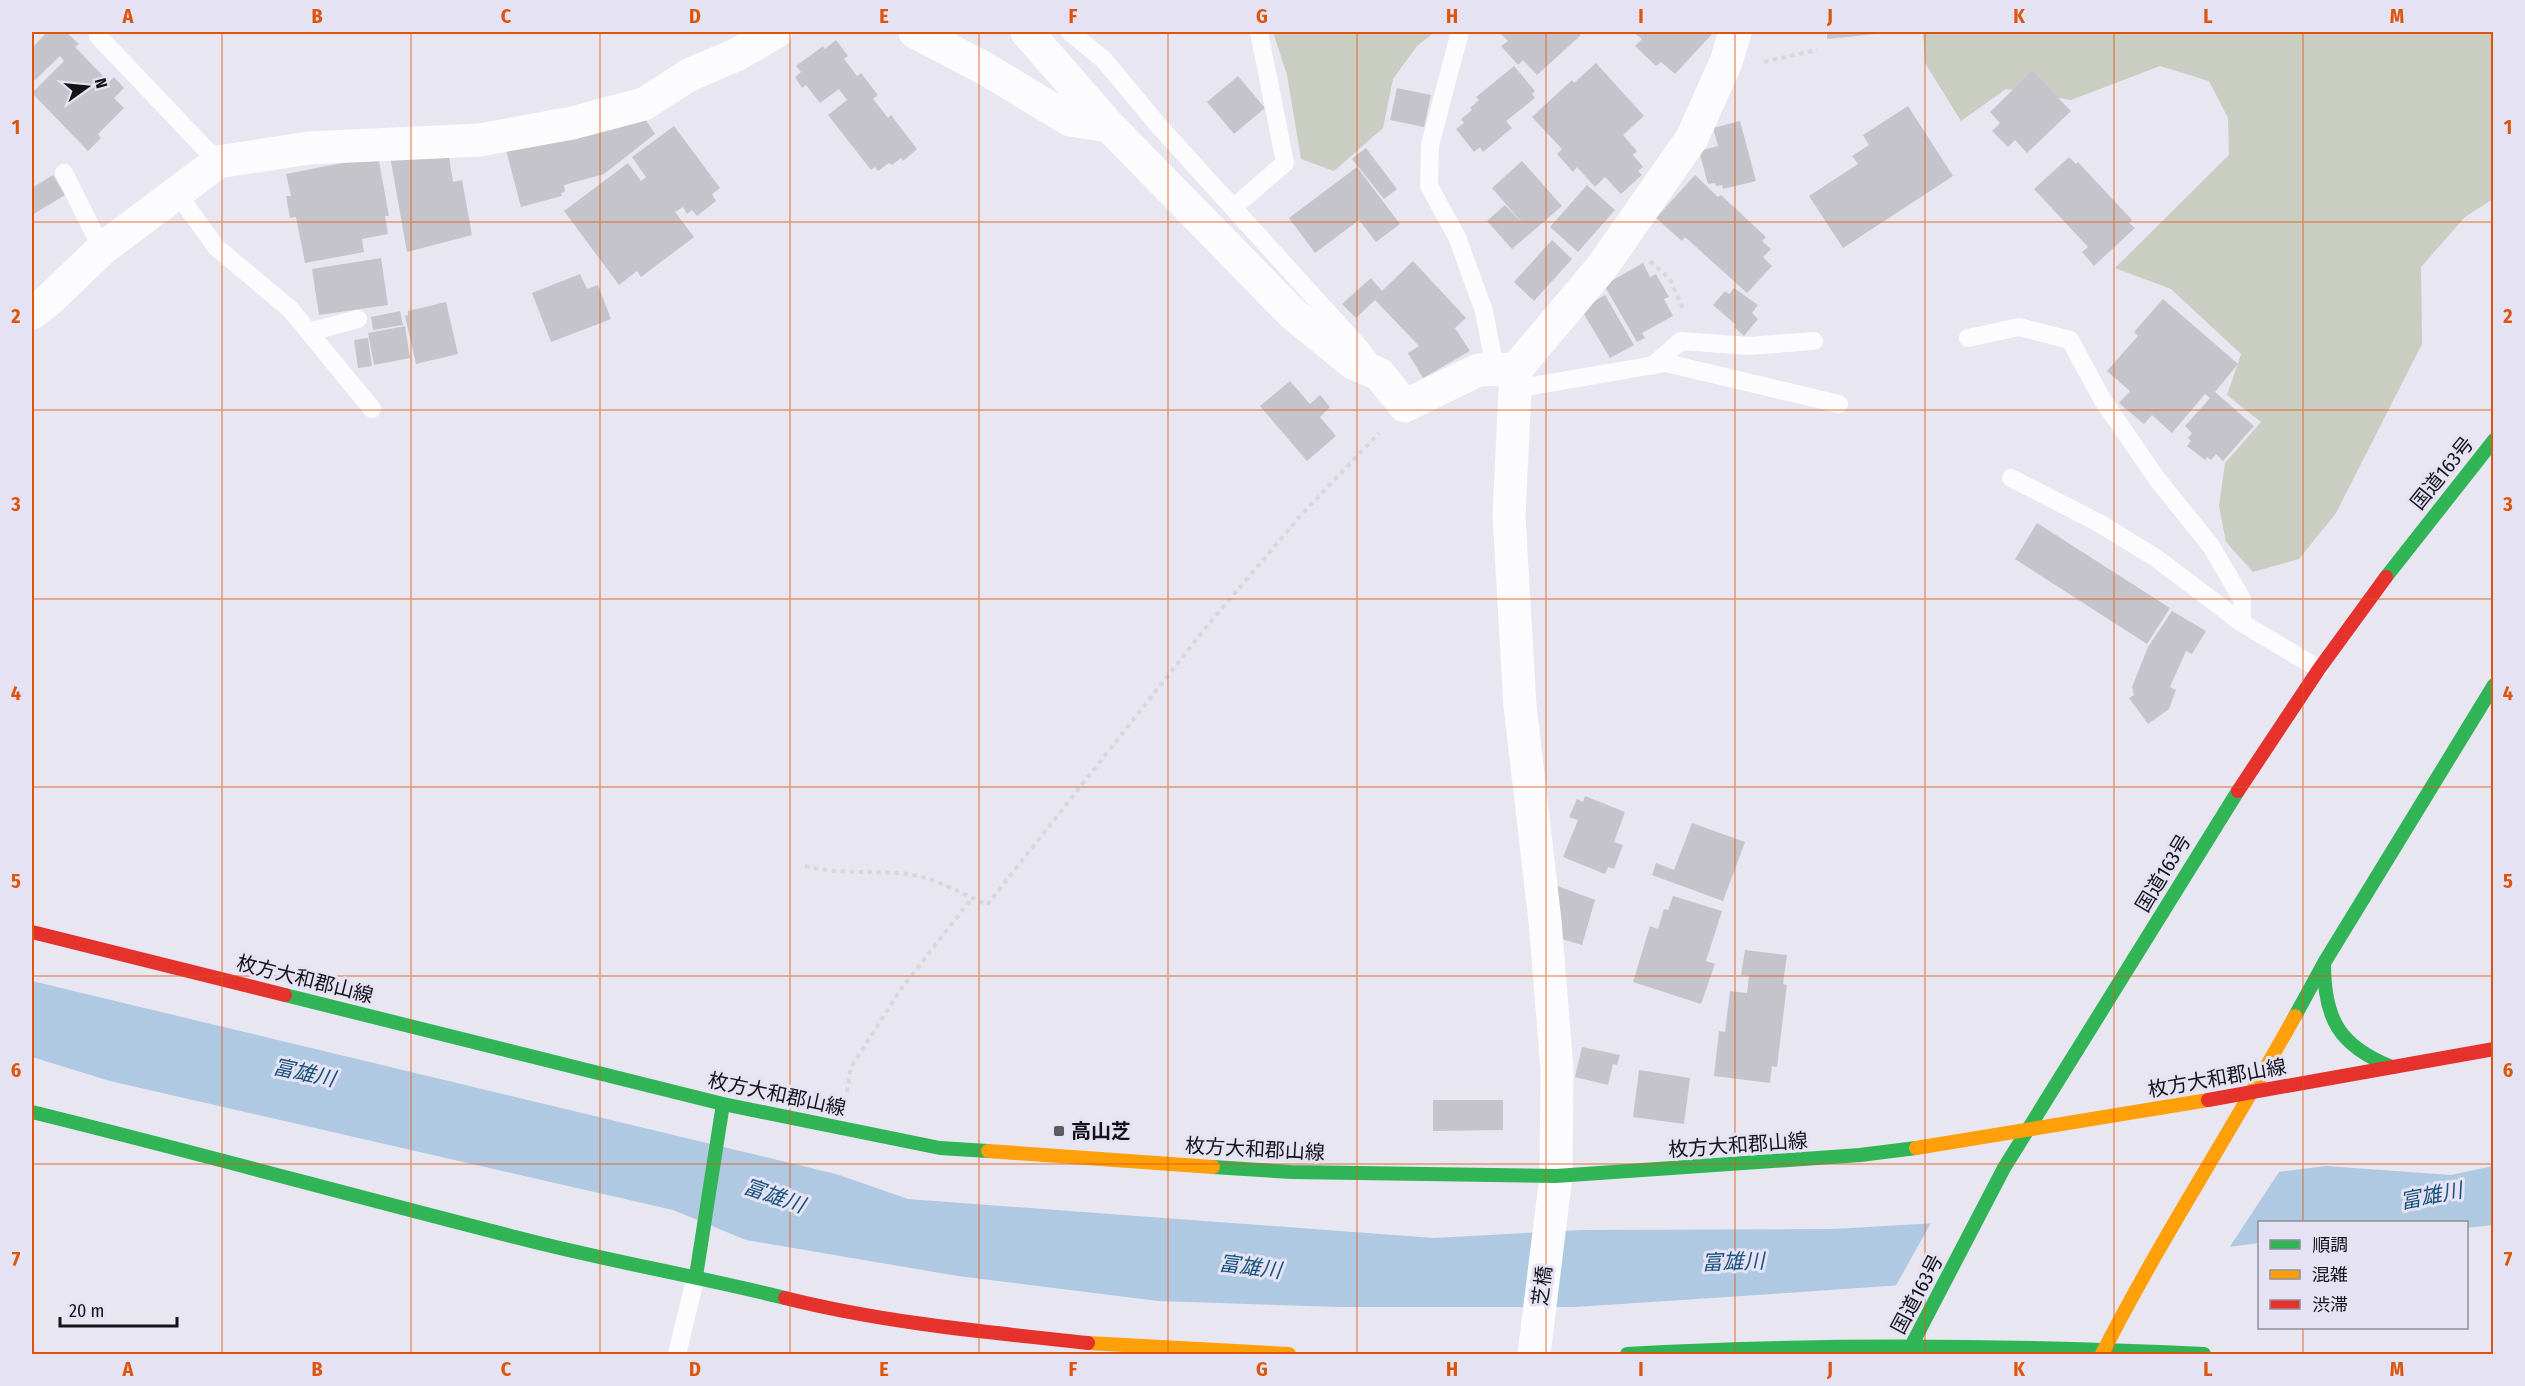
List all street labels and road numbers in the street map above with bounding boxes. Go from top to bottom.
street label: 国道163号 [2405,432,2479,514]
street label: 国道163号 [2130,830,2196,916]
street label: 枚方大和郡山線 [234,950,376,1008]
street label: 枚方大和郡山線 [2146,1054,2288,1102]
street label: 枚方大和郡山線 [706,1068,848,1120]
street label: 枚方大和郡山線 [1667,1128,1809,1162]
street label: 枚方大和郡山線 [1184,1133,1326,1165]
street label: 国道163号 [1886,1250,1948,1338]
street label: 芝橋 [1528,1265,1556,1307]

